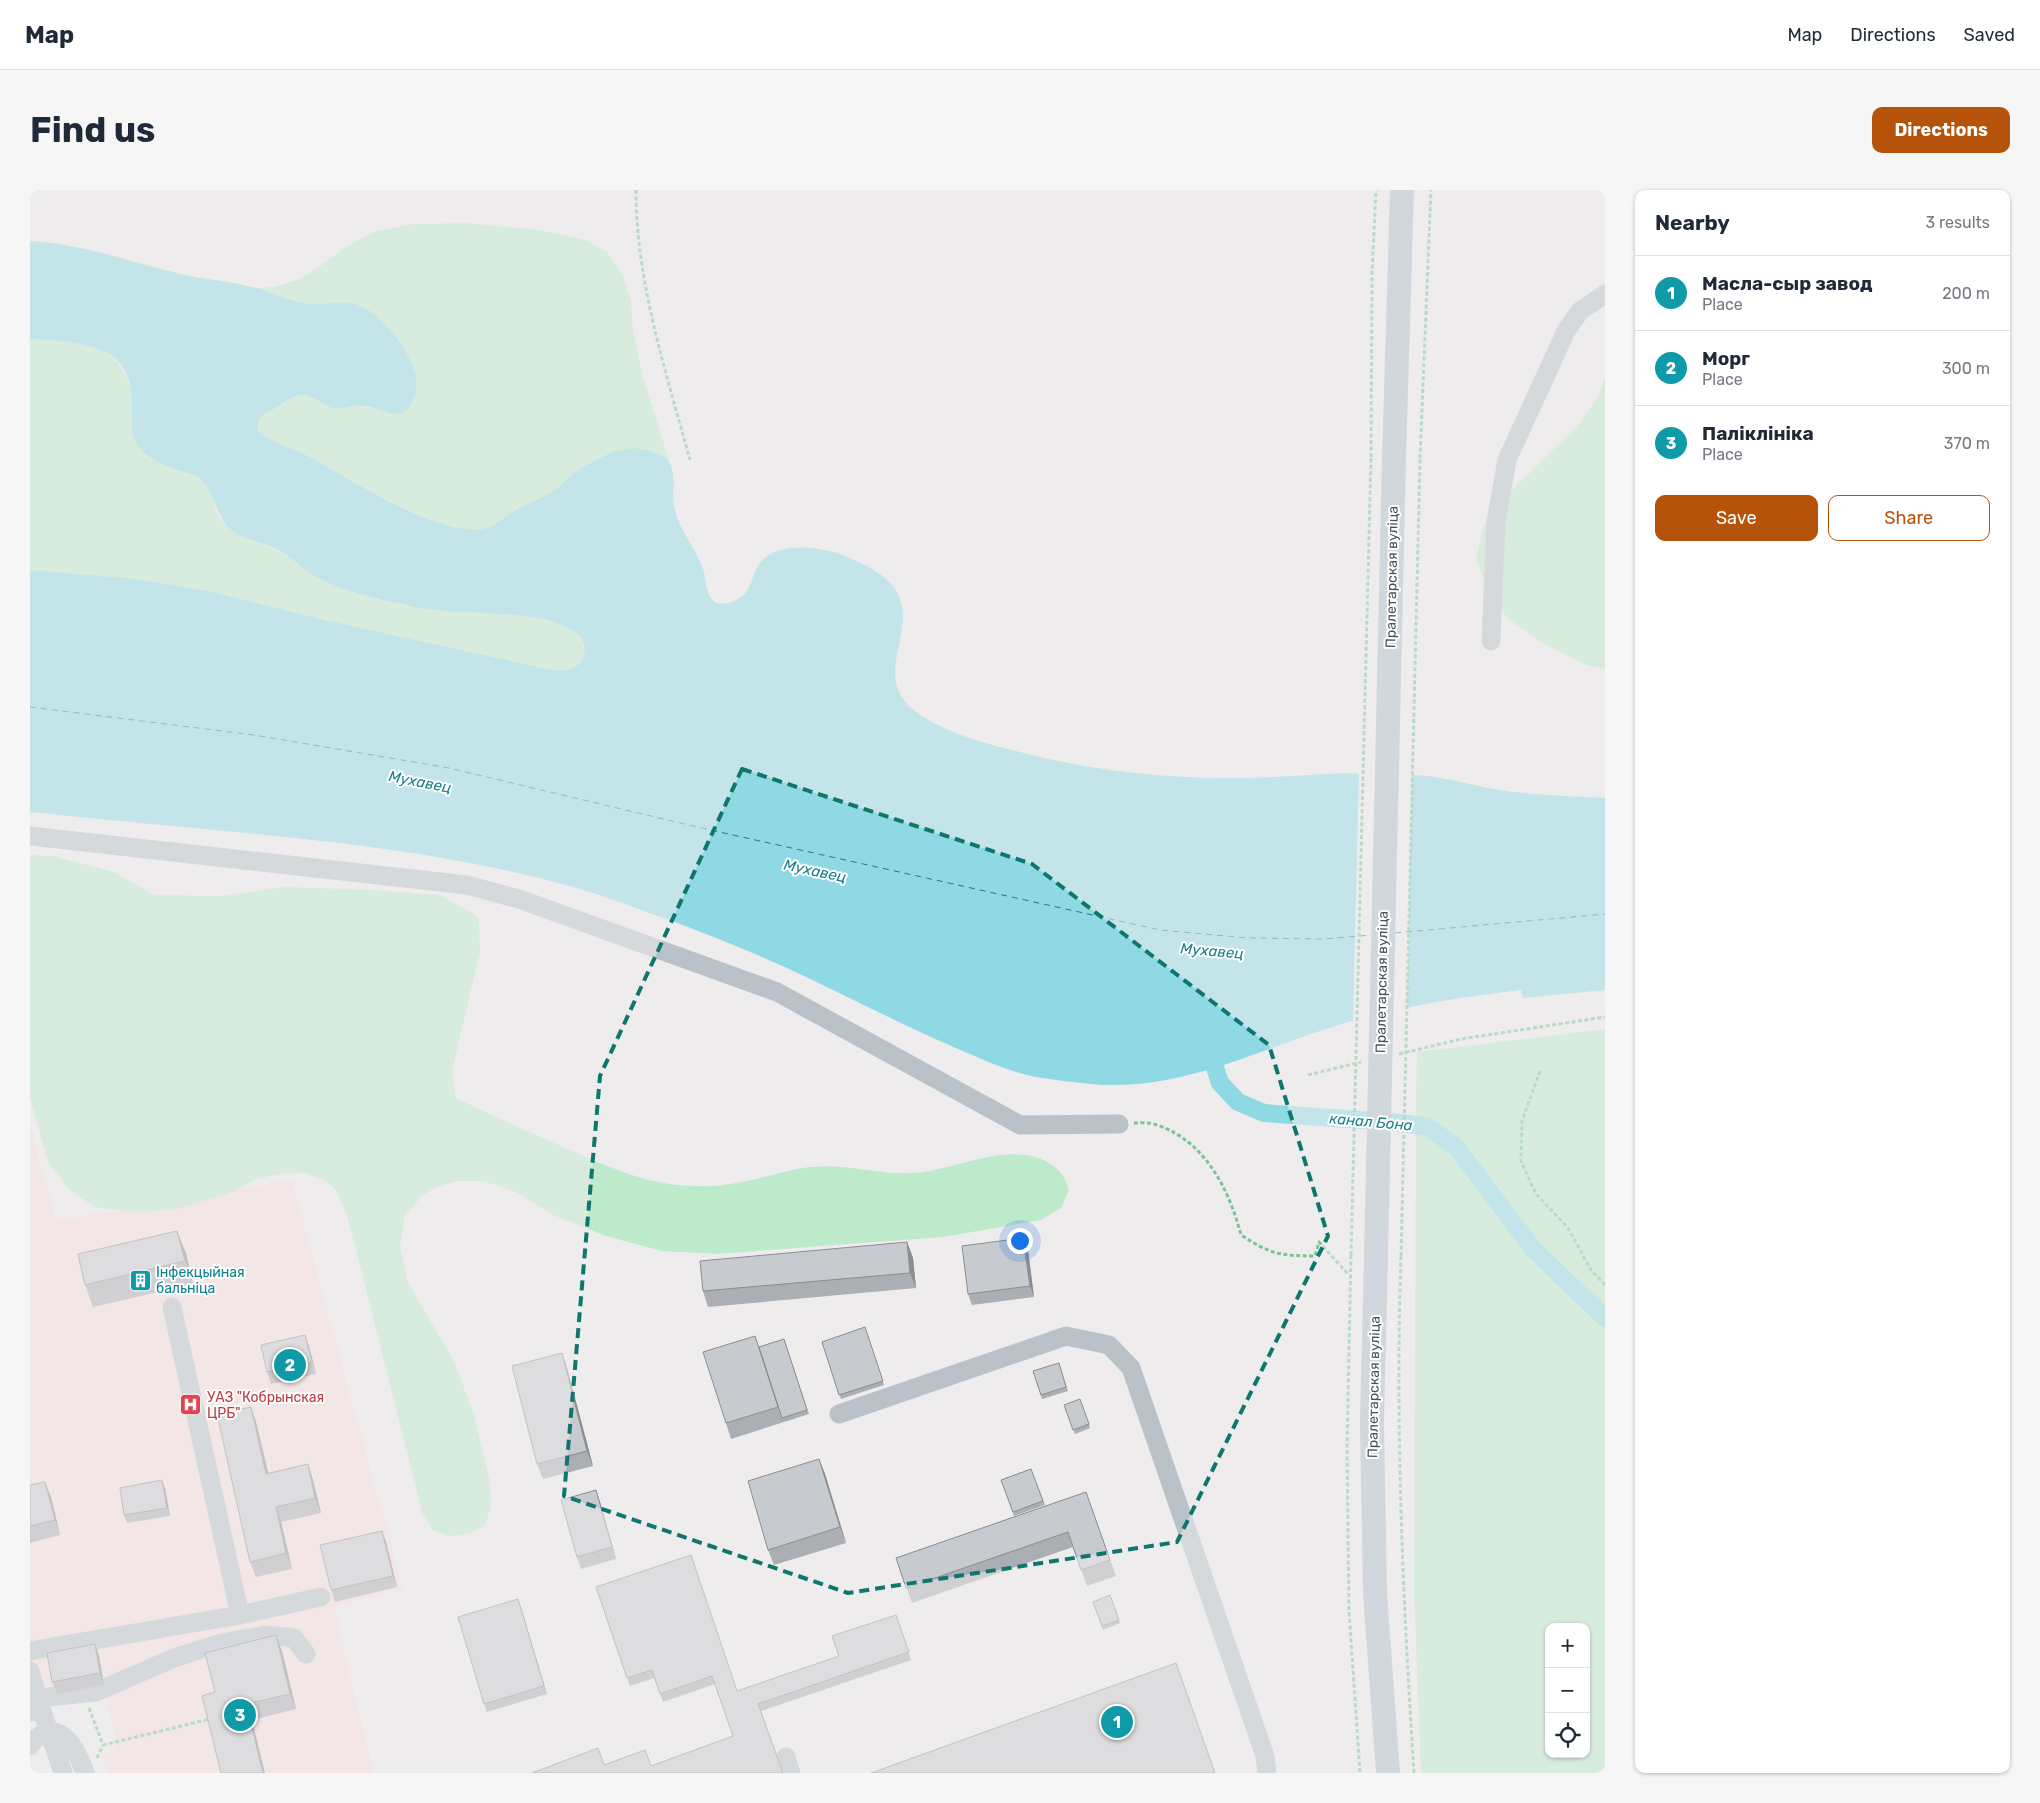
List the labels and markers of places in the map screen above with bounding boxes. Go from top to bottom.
place label: Інфекцыйная бальніца [156,1264,245,1297]
building icon: Інфекцыйная бальніца [128,1268,152,1292]
pin: 2 [274,1346,306,1384]
place label: УАЗ "Кобрынская ЦРБ" [207,1389,324,1422]
hospital icon: УАЗ "Кобрынская ЦРБ" [179,1393,203,1417]
pin: 3 [224,1696,256,1734]
pin: 1 [1101,1703,1133,1741]

